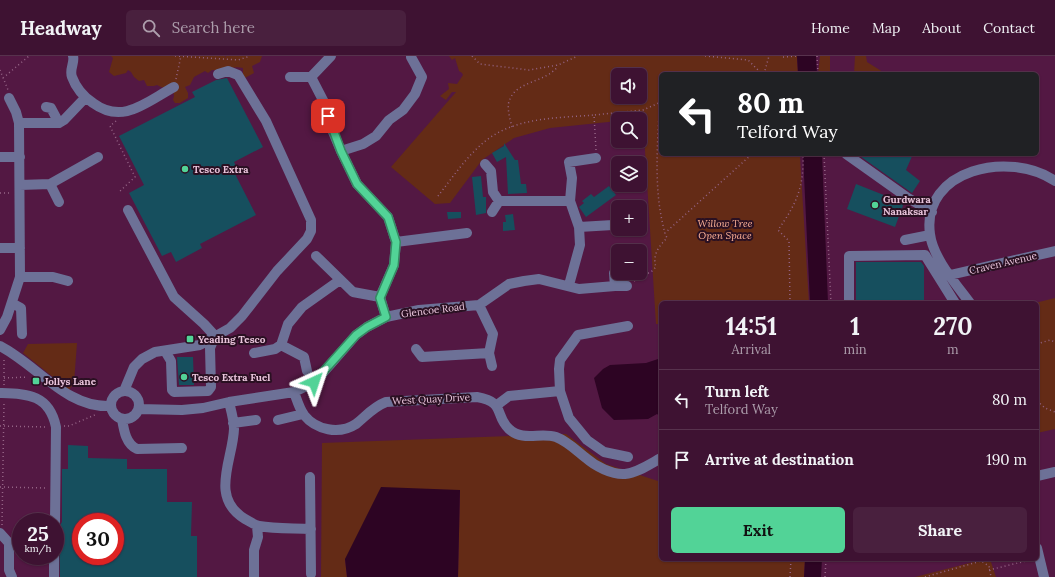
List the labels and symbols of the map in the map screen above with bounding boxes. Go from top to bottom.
pin [311,99,345,133]
place label: Tesco Extra [193,163,249,176]
marker: Tesco Extra [180,164,190,174]
place label: Gurdwara Nanaksar [883,193,931,218]
marker: Gurdwara Nanaksar [870,200,880,210]
park label: Willow Tree Open Space [698,217,753,242]
street label: Craven Avenue [968,249,1039,277]
street label: Glencoe Road [400,300,466,320]
place label: Yeading Tesco [198,333,266,346]
marker: Yeading Tesco [185,334,195,344]
position arrow [293,361,335,403]
place label: Tesco Extra Fuel [192,371,270,384]
marker: Tesco Extra Fuel [179,372,189,382]
place label: Jollys Lane [44,375,97,388]
marker: Jollys Lane [31,376,41,386]
street label: West Quay Drive [392,390,471,408]
speed limit sign: 30 [72,513,124,565]

